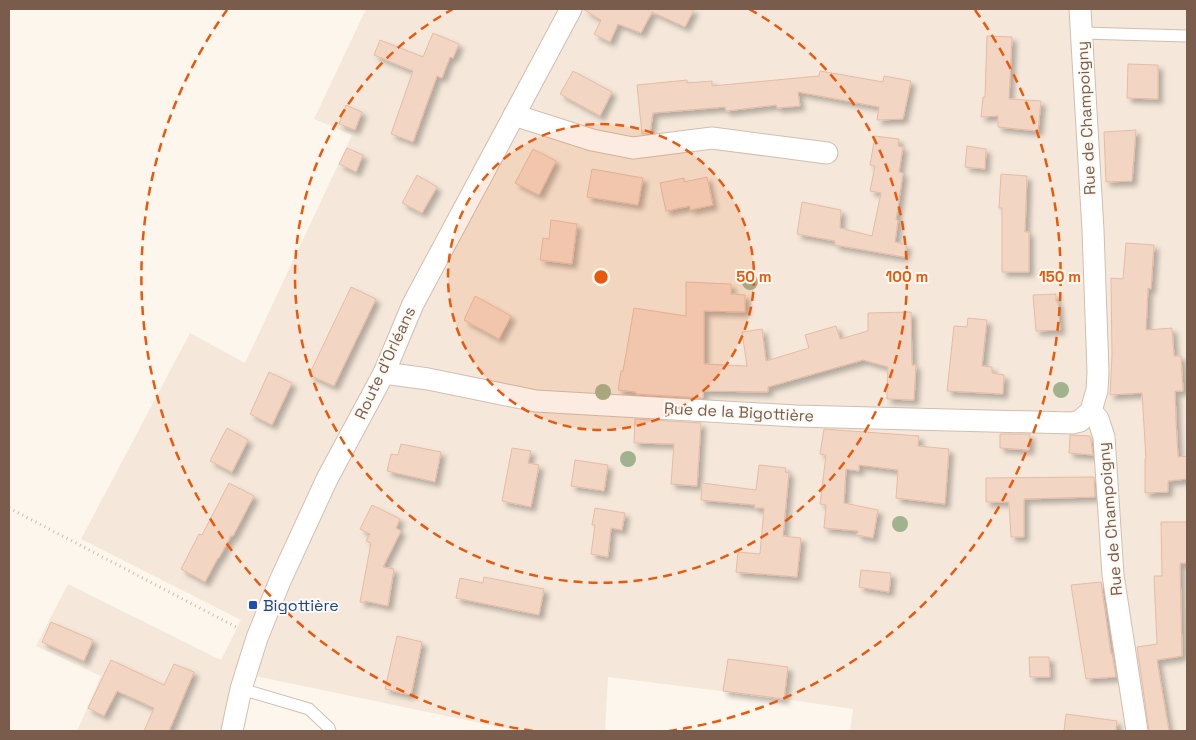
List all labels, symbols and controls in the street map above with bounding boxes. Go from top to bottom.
street label: Rue de Champoigny [1071,40,1101,196]
text: 50 m [736,267,772,286]
text: 100 m [886,267,928,286]
text: 150 m [1039,267,1081,286]
centre of rings [592,268,610,286]
street label: Route d'Orléans [350,303,420,423]
street label: Rue de la Bigottière [663,398,815,426]
street label: Rue de Champoigny [1093,441,1127,597]
place label: Bigottière [263,595,339,616]
marker: Bigottière [247,599,259,611]

